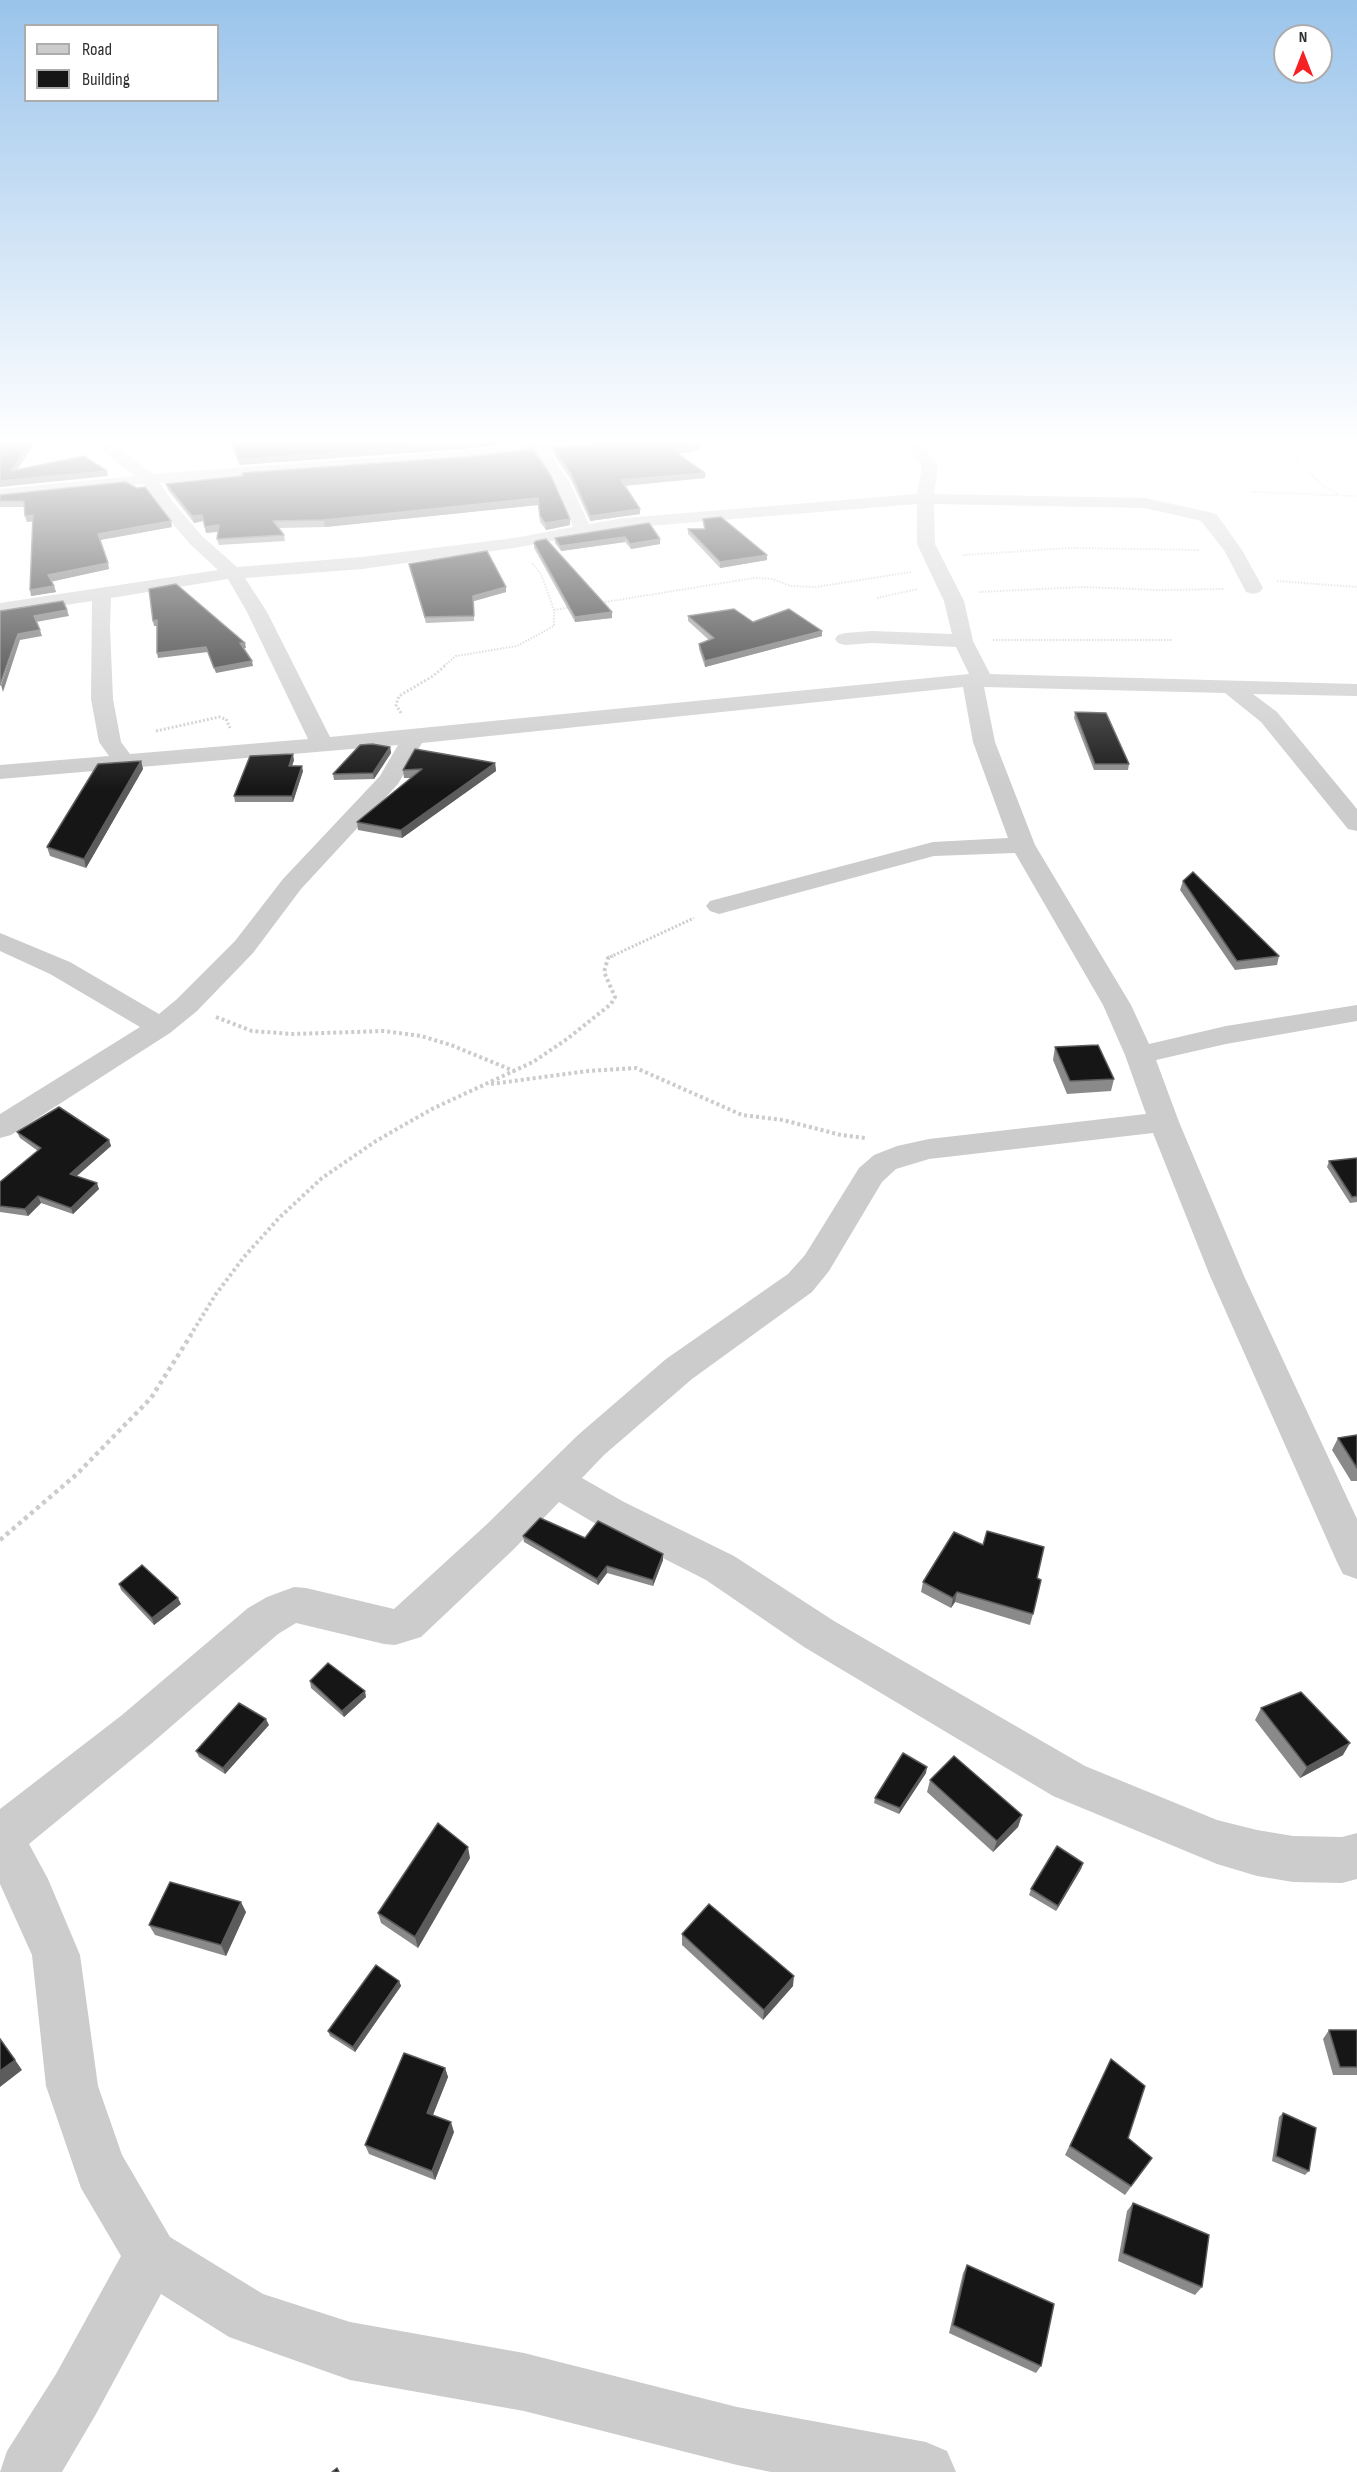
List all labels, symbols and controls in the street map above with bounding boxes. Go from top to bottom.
legend [24,24,219,102]
north arrow [1273,24,1333,84]
text: N [1299,28,1307,47]
text: Road [82,39,112,60]
text: Building [82,69,130,90]

